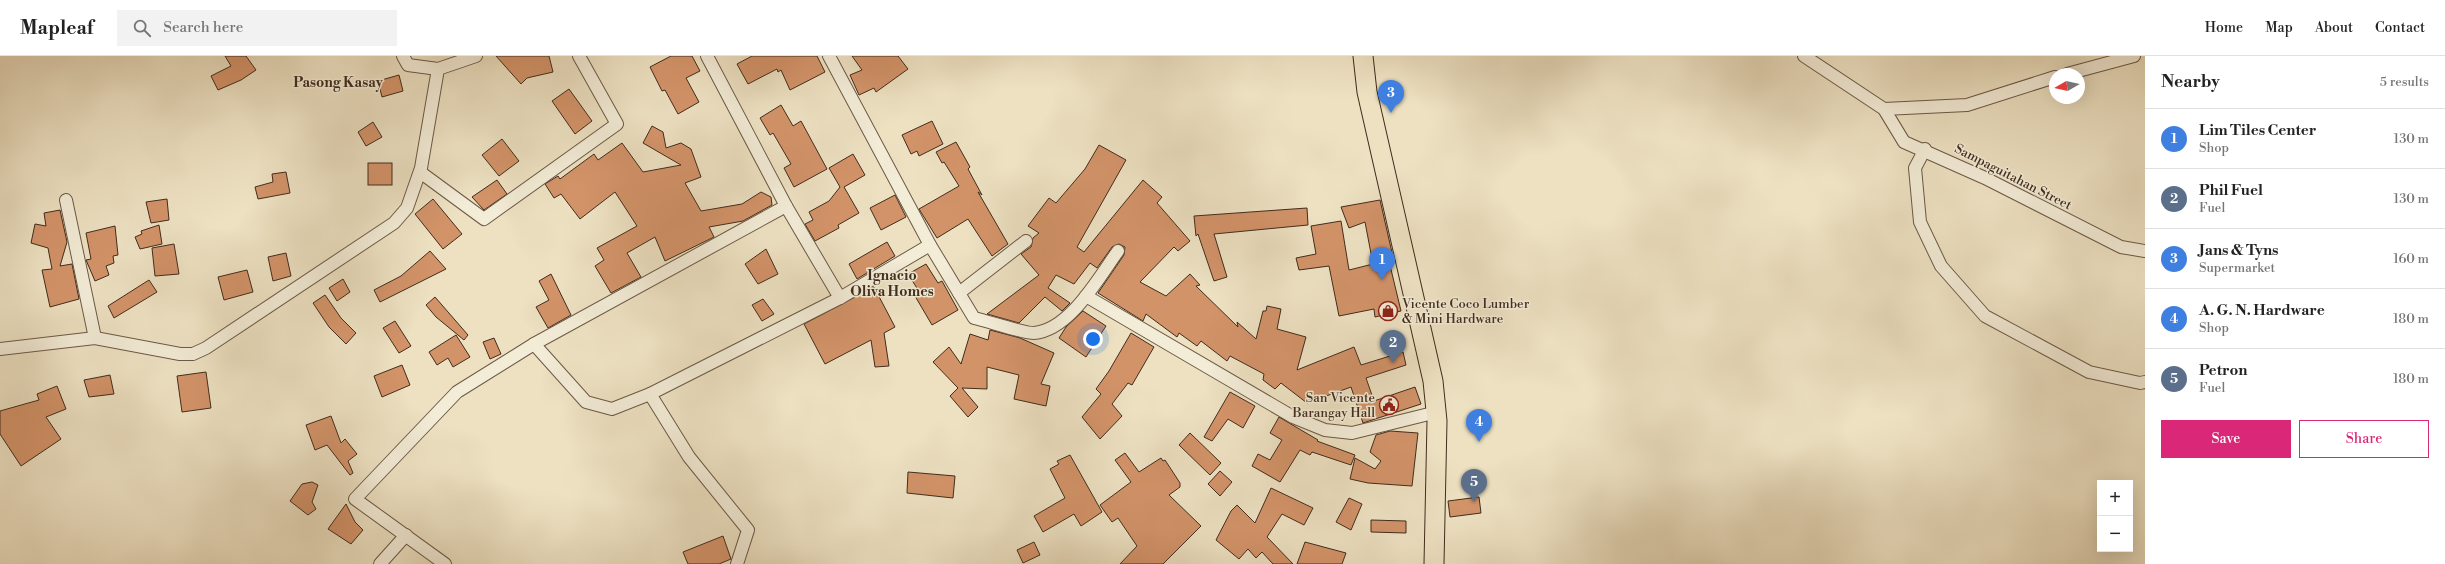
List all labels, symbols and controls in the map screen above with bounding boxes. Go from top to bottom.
search box [117,10,397,46]
text: Mapleaf [20,16,93,40]
icon: search [131,17,153,39]
text: Search here [163,18,243,37]
text: Home [2205,19,2243,37]
text: Map [2265,19,2293,37]
text: About [2315,19,2353,37]
text: Contact [2375,19,2425,37]
north arrow [2049,68,2085,104]
text: Nearby [2161,71,2220,93]
district label: Pasong Kasay [293,74,384,92]
text: 5 results [2380,74,2429,90]
pin: 3 [1378,80,1404,113]
text: Lim Tiles Center [2199,121,2316,140]
text: 1 [2171,131,2177,147]
text: 130 m [2394,131,2429,147]
text: Shop [2199,140,2229,156]
street label: Sampaguitahan Street [1952,141,2075,214]
text: Phil Fuel [2199,181,2263,200]
text: 2 [2170,191,2178,207]
text: 130 m [2394,191,2429,207]
text: Fuel [2199,200,2225,216]
text: Jans & Tyns [2199,241,2279,260]
pin: 1 [1369,247,1395,280]
text: 3 [2170,251,2178,267]
text: 160 m [2393,251,2429,267]
text: Supermarket [2199,260,2275,276]
district label: Ignacio Oliva Homes [850,267,934,301]
place label: Vicente Coco Lumber & Mini Hardware [1401,296,1530,327]
shop icon: Vicente Coco Lumber & Mini Hardware [1377,300,1399,322]
text: A. G. N. Hardware [2199,301,2325,320]
text: 4 [2170,311,2178,327]
text: 180 m [2393,311,2429,327]
text: Shop [2199,320,2229,336]
your location [1083,329,1103,349]
pin: 2 [1380,330,1406,363]
text: Petron [2199,361,2247,380]
text: 5 [2170,371,2178,387]
text: 180 m [2393,371,2429,387]
text: Fuel [2199,380,2225,396]
place label: San Vicente Barangay Hall [1292,390,1375,421]
public building icon: San Vicente Barangay Hall [1378,394,1400,416]
pin: 4 [1466,409,1492,442]
button: Save [2161,420,2291,458]
button: Share [2299,420,2429,458]
pin: 5 [1461,469,1487,502]
map controls [2097,480,2133,552]
button: + [2097,480,2133,516]
button: − [2097,516,2133,552]

